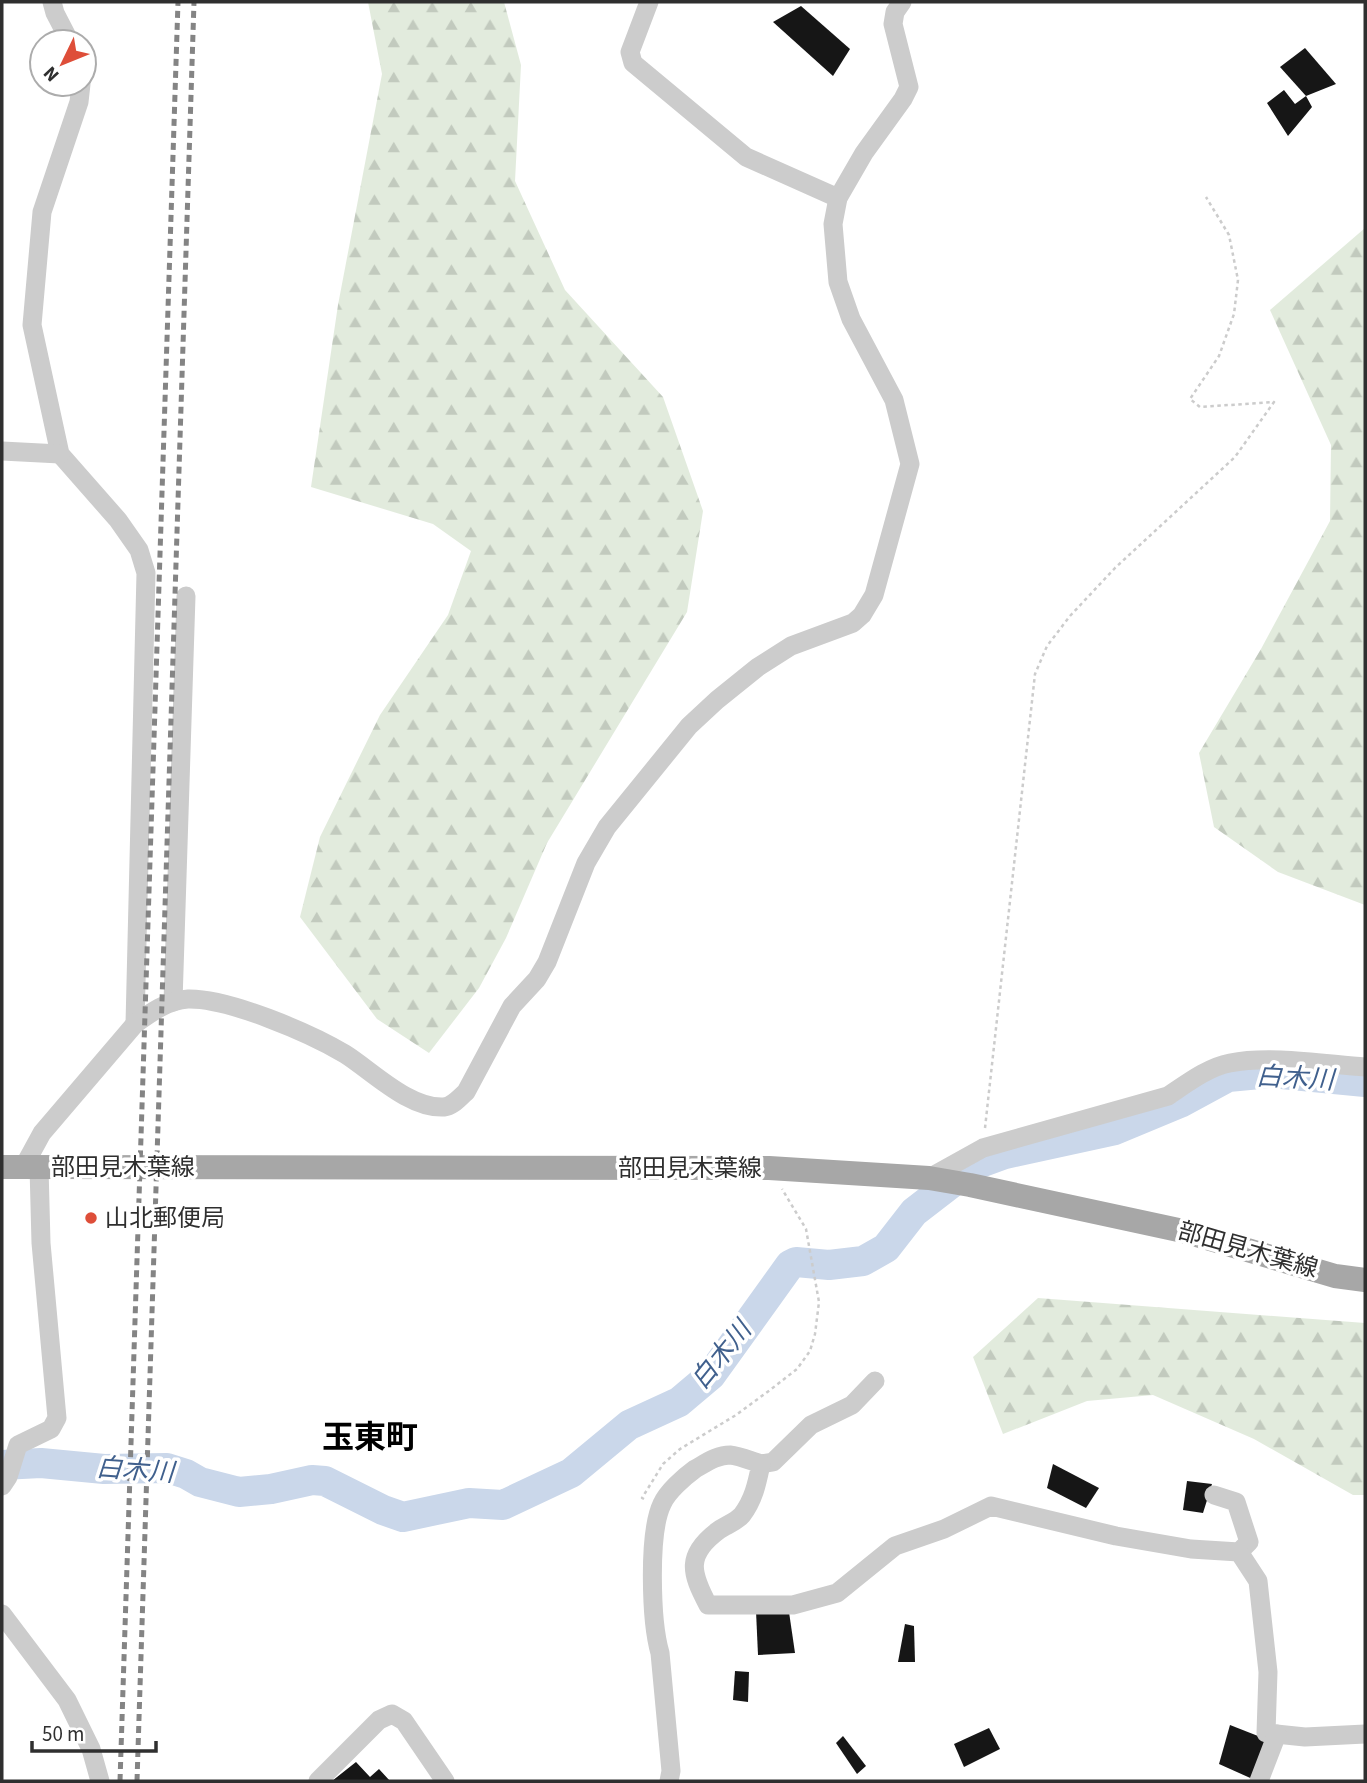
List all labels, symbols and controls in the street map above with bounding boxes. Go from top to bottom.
north arrow [28,28,98,98]
text: N [37,60,66,87]
water label: 白木川 [1255,1057,1338,1099]
street label: 部田見木葉線 [51,1150,195,1185]
street label: 部田見木葉線 [618,1151,762,1186]
place label: 山北郵便局 [105,1201,225,1236]
marker: 山北郵便局 [83,1210,99,1226]
street label: 部田見木葉線 [1174,1213,1322,1287]
water label: 白木川 [682,1311,762,1397]
district label: 玉東町 [322,1415,418,1461]
water label: 白木川 [95,1449,178,1491]
scale bar [32,1710,156,1754]
text: 50 m [42,1719,84,1749]

